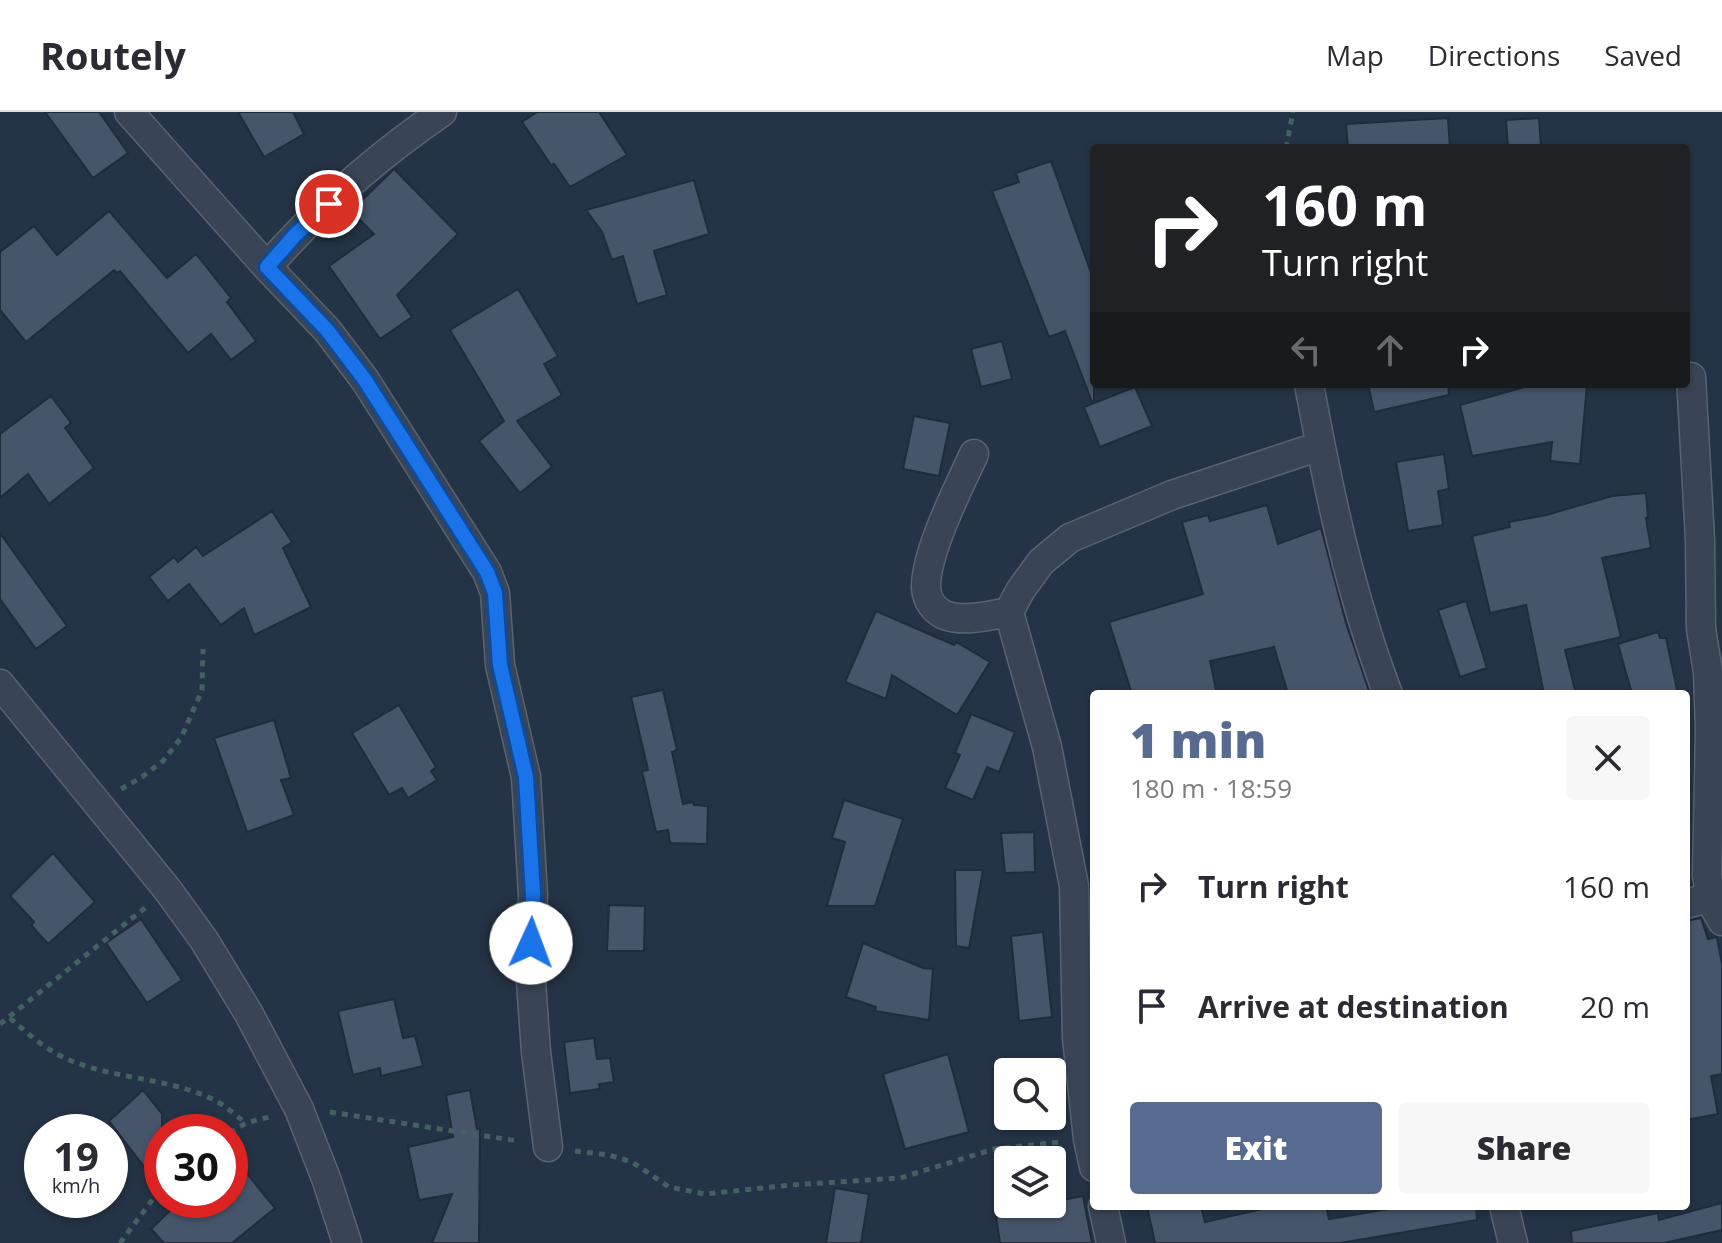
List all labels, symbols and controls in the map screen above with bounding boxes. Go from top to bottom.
text: Routely [40,29,186,81]
text: Map [1326,36,1384,74]
text: Directions [1428,36,1560,74]
text: Saved [1604,36,1682,74]
text: 160 m [1262,166,1428,242]
pin [295,170,363,238]
icon: right [1130,176,1234,280]
icon: arrive [307,182,351,226]
text: Turn right [1262,238,1428,287]
icon: left [1284,328,1328,372]
icon: ahead [1368,328,1412,372]
icon: right [1452,328,1496,372]
text: 1 min [1130,707,1266,772]
button: close [1566,716,1650,800]
text: 180 m · 18:59 [1130,770,1292,806]
icon: right [1130,864,1174,908]
text: Turn right [1198,866,1349,907]
text: 160 m [1563,866,1650,907]
position arrow [489,901,573,985]
icon: arrive [1130,984,1174,1028]
text: Arrive at destination [1198,986,1509,1027]
text: 20 m [1580,986,1650,1027]
map controls [994,1058,1066,1218]
button: search [994,1058,1066,1130]
button: Exit [1130,1102,1382,1194]
button: Share [1398,1102,1650,1194]
speed limit sign: 30 [144,1114,248,1218]
text: 19 [53,1128,99,1183]
button: layers [994,1146,1066,1218]
text: km/h [52,1172,100,1199]

